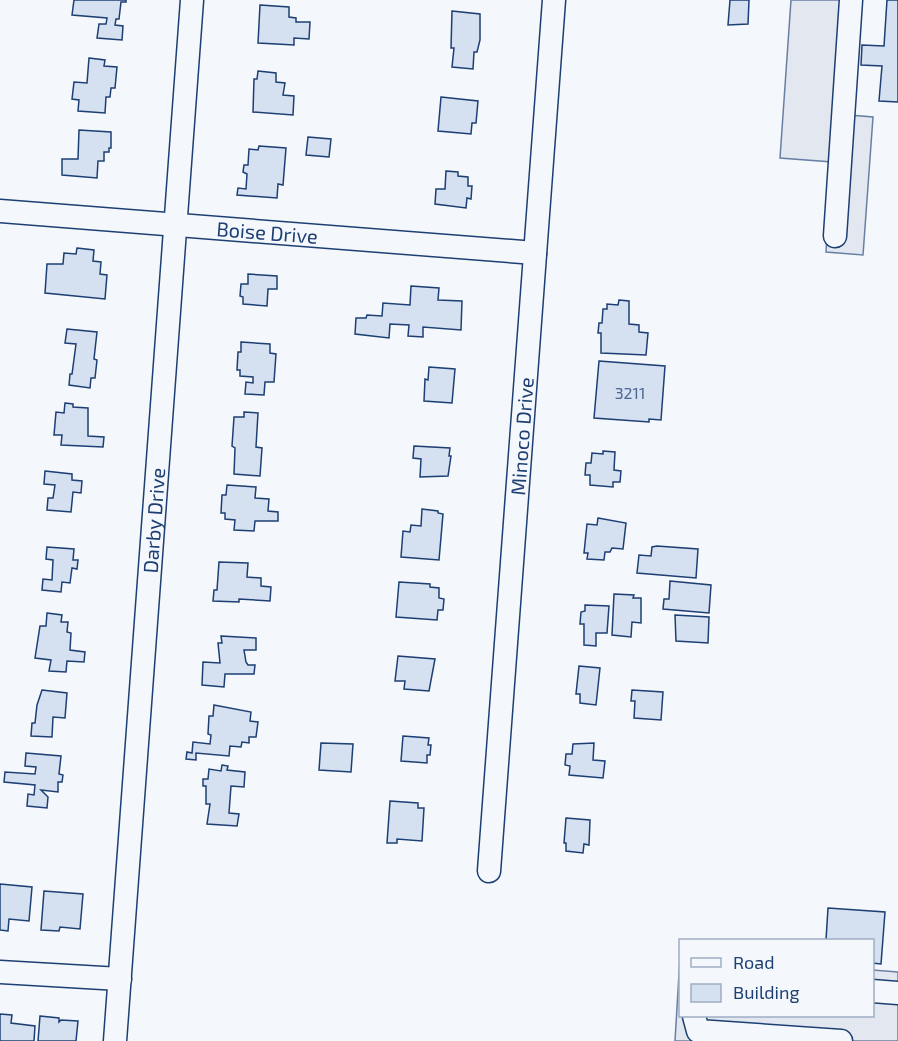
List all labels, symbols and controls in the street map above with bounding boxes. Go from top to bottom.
street label: Boise Drive [216,216,319,248]
street label: Minoco Drive [505,376,538,496]
house number: 3211 [615,383,645,402]
street label: Darby Drive [138,467,169,574]
legend [679,939,874,1017]
text: Road [733,951,774,973]
text: Building [733,981,800,1003]

